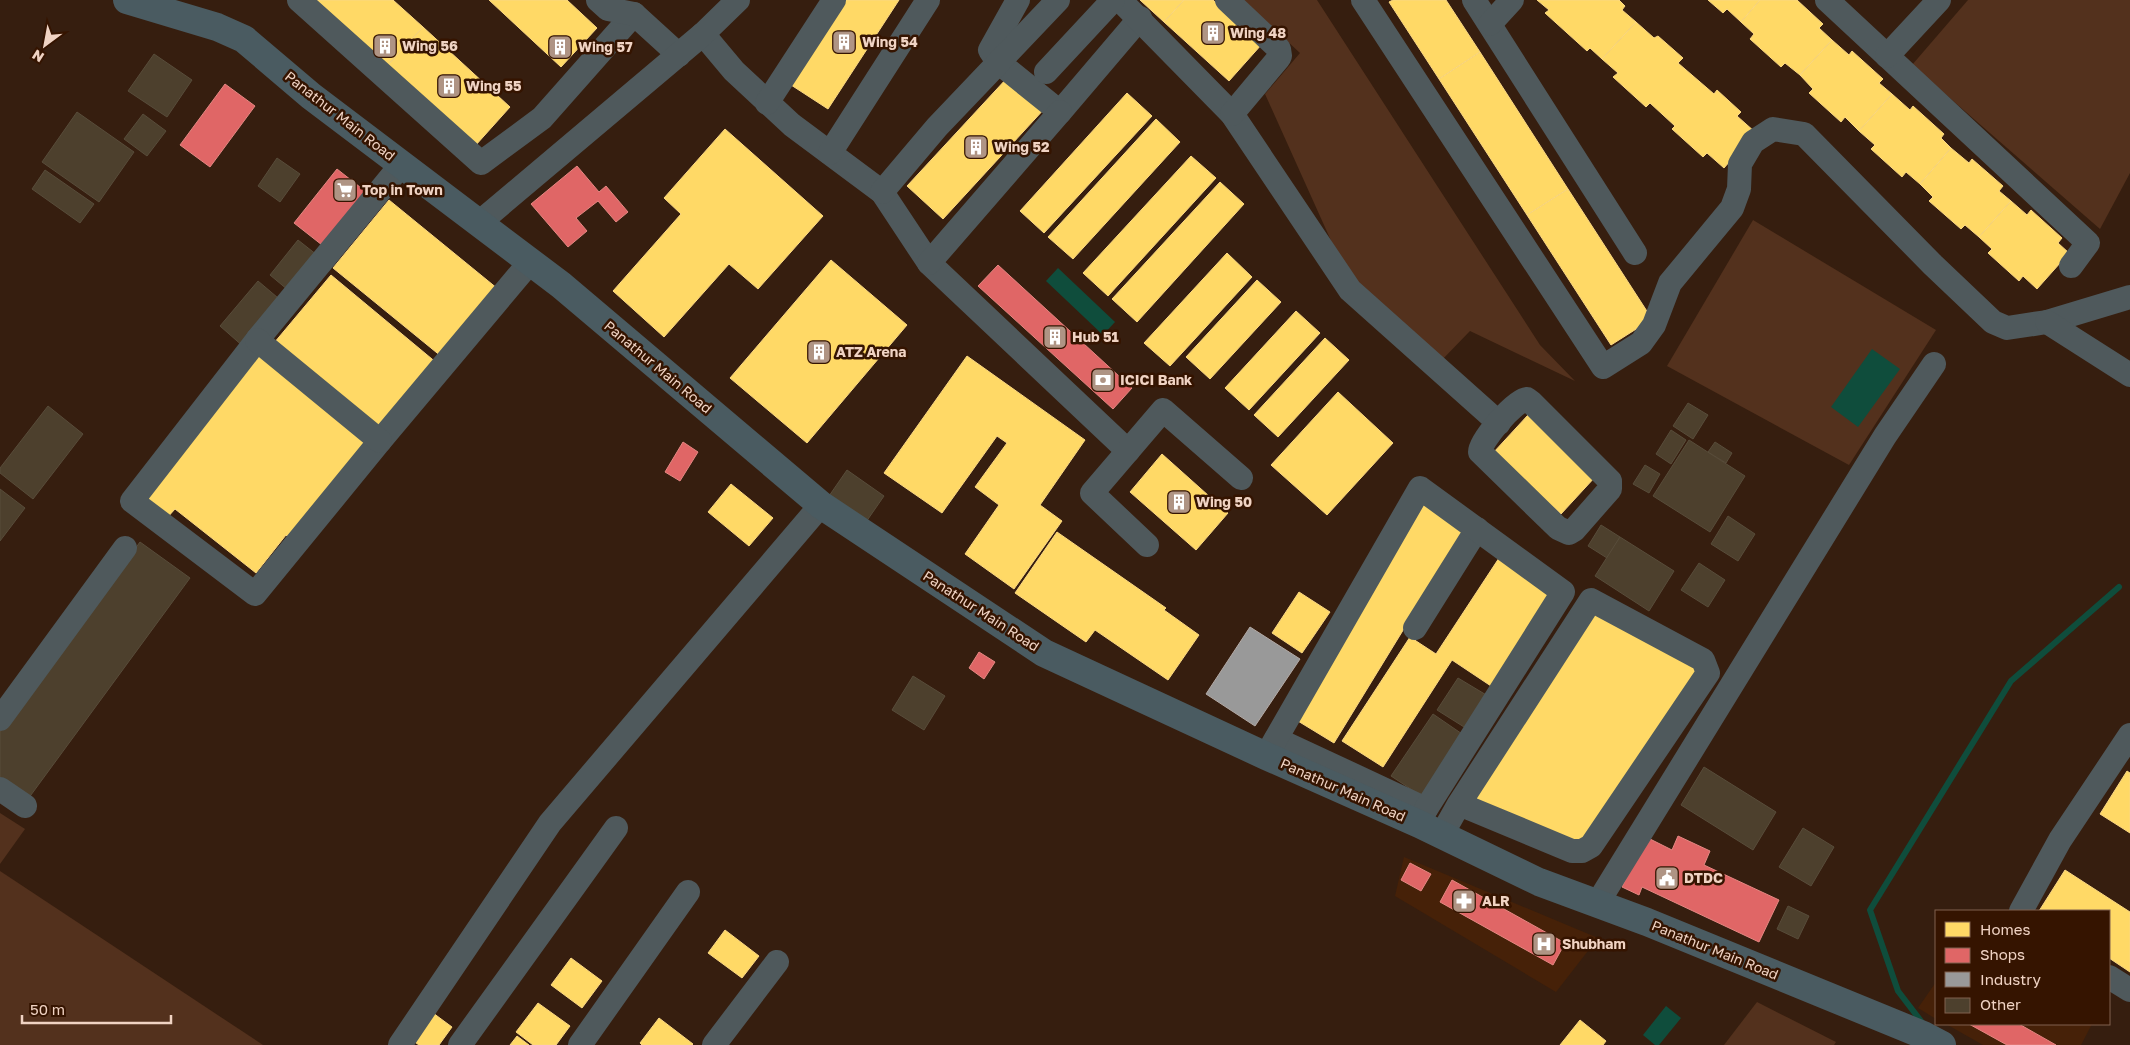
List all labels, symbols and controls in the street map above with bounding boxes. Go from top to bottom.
north arrow [20,20,70,70]
building icon: Wing 48 [1200,20,1226,46]
place label: Wing 48 [1230,24,1286,41]
building icon: Wing 54 [831,29,857,55]
building icon: Wing 56 [372,33,398,59]
place label: Wing 54 [862,33,918,50]
building icon: Wing 57 [547,34,573,60]
place label: Wing 56 [402,37,458,54]
place label: Wing 57 [578,38,633,55]
text: N [29,46,47,66]
street label: Panathur Main Road [282,67,399,164]
building icon: Wing 55 [436,73,462,99]
place label: Wing 55 [466,77,522,94]
building icon: Wing 52 [963,134,989,160]
place label: Wing 52 [994,138,1050,155]
supermarket icon: Top in Town [332,177,358,203]
place label: Top in Town [362,181,443,198]
street label: Panathur Main Road [601,317,716,417]
building icon: Hub 51 [1042,324,1068,350]
place label: Hub 51 [1072,328,1119,345]
building icon: ATZ Arena [806,339,832,365]
place label: ATZ Arena [836,343,906,360]
bank icon: ICICI Bank [1090,367,1116,393]
place label: ICICI Bank [1120,371,1192,388]
building icon: Wing 50 [1166,489,1192,515]
place label: Wing 50 [1196,493,1252,510]
street label: Panathur Main Road [920,567,1043,654]
street label: Panathur Main Road [1278,754,1408,825]
public building icon: DTDC [1654,865,1680,891]
place label: DTDC [1684,869,1723,886]
pharmacy icon: ALR [1451,888,1477,914]
place label: ALR [1482,892,1510,909]
legend [1935,910,2110,1025]
street label: Panathur Main Road [1649,916,1781,983]
text: Homes [1980,920,2030,938]
hospital icon: Shubham [1531,931,1557,957]
place label: Shubham [1562,935,1626,952]
text: Shops [1980,945,2025,963]
text: Industry [1980,970,2041,988]
scale bar [22,992,171,1024]
text: Other [1980,995,2021,1013]
text: 50 m [30,1000,65,1018]

